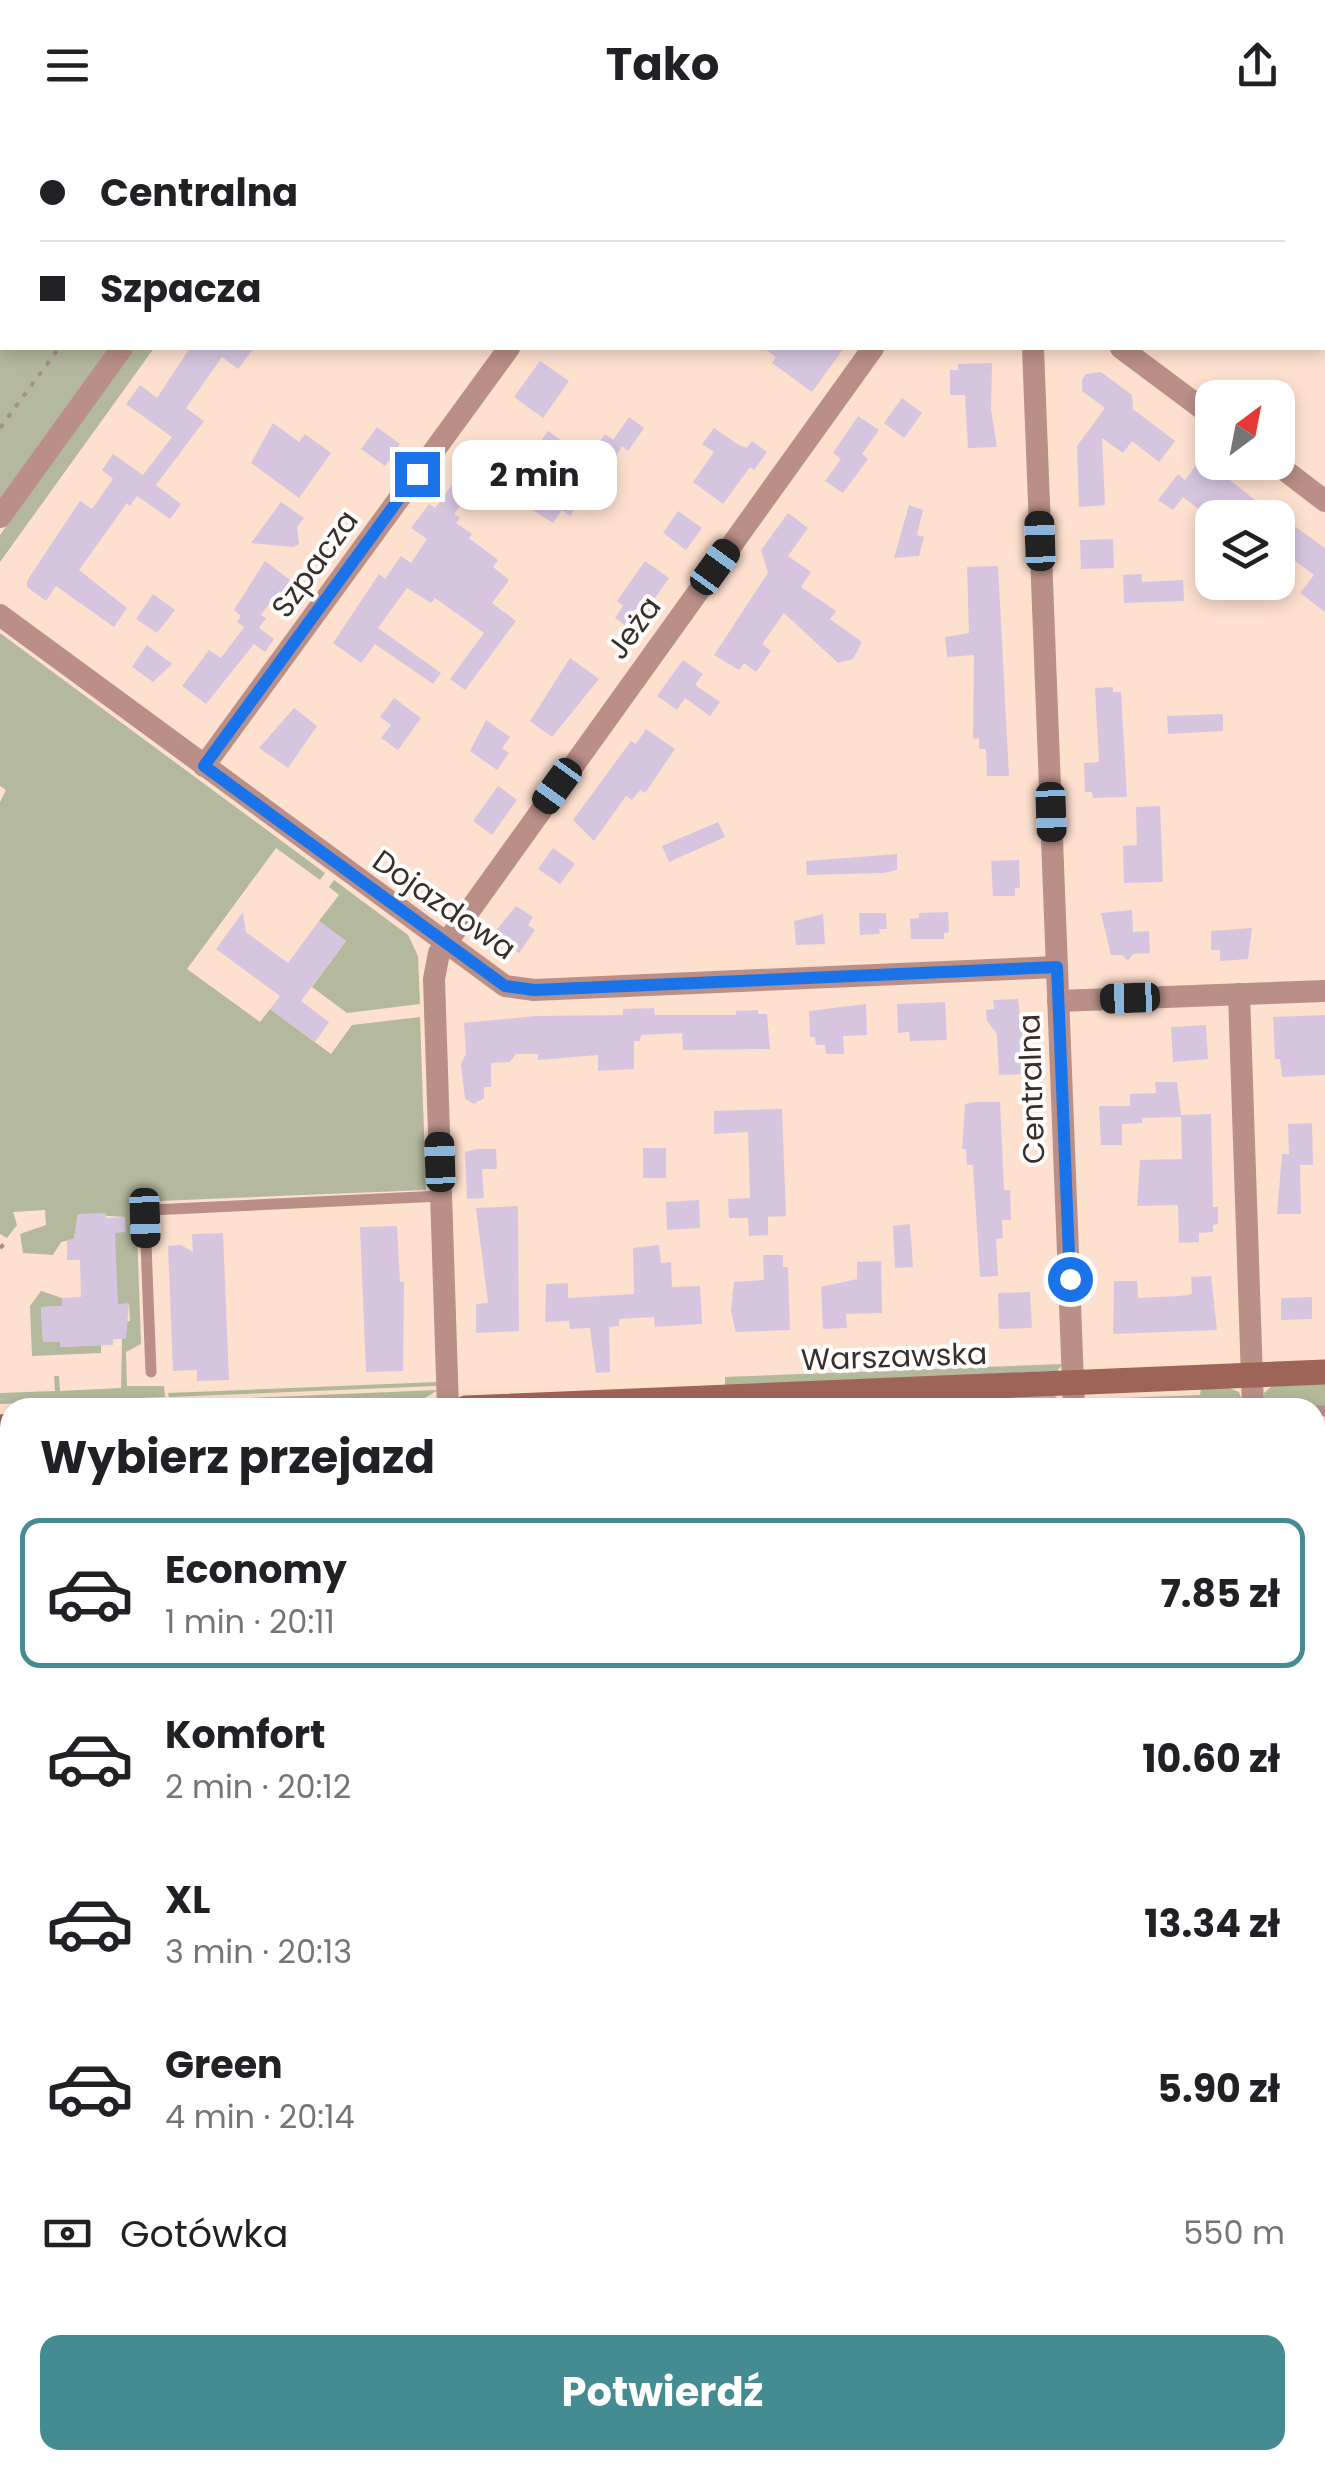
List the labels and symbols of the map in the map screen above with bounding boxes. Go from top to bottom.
north arrow [1195,380,1295,480]
callout: 2 min [452,439,617,509]
route end [395,452,440,497]
street label: Szpacza [261,501,368,626]
car [1024,510,1056,572]
car [685,534,745,600]
street label: Jeża [596,587,671,668]
car [527,753,587,819]
car [1035,781,1067,843]
street label: Dojazdowa [364,839,525,970]
car [1099,982,1161,1014]
street label: Centralna [1007,1013,1056,1165]
car [424,1131,456,1193]
car [129,1187,161,1249]
route start [1048,1257,1093,1302]
street label: Warszawska [800,1332,988,1381]

